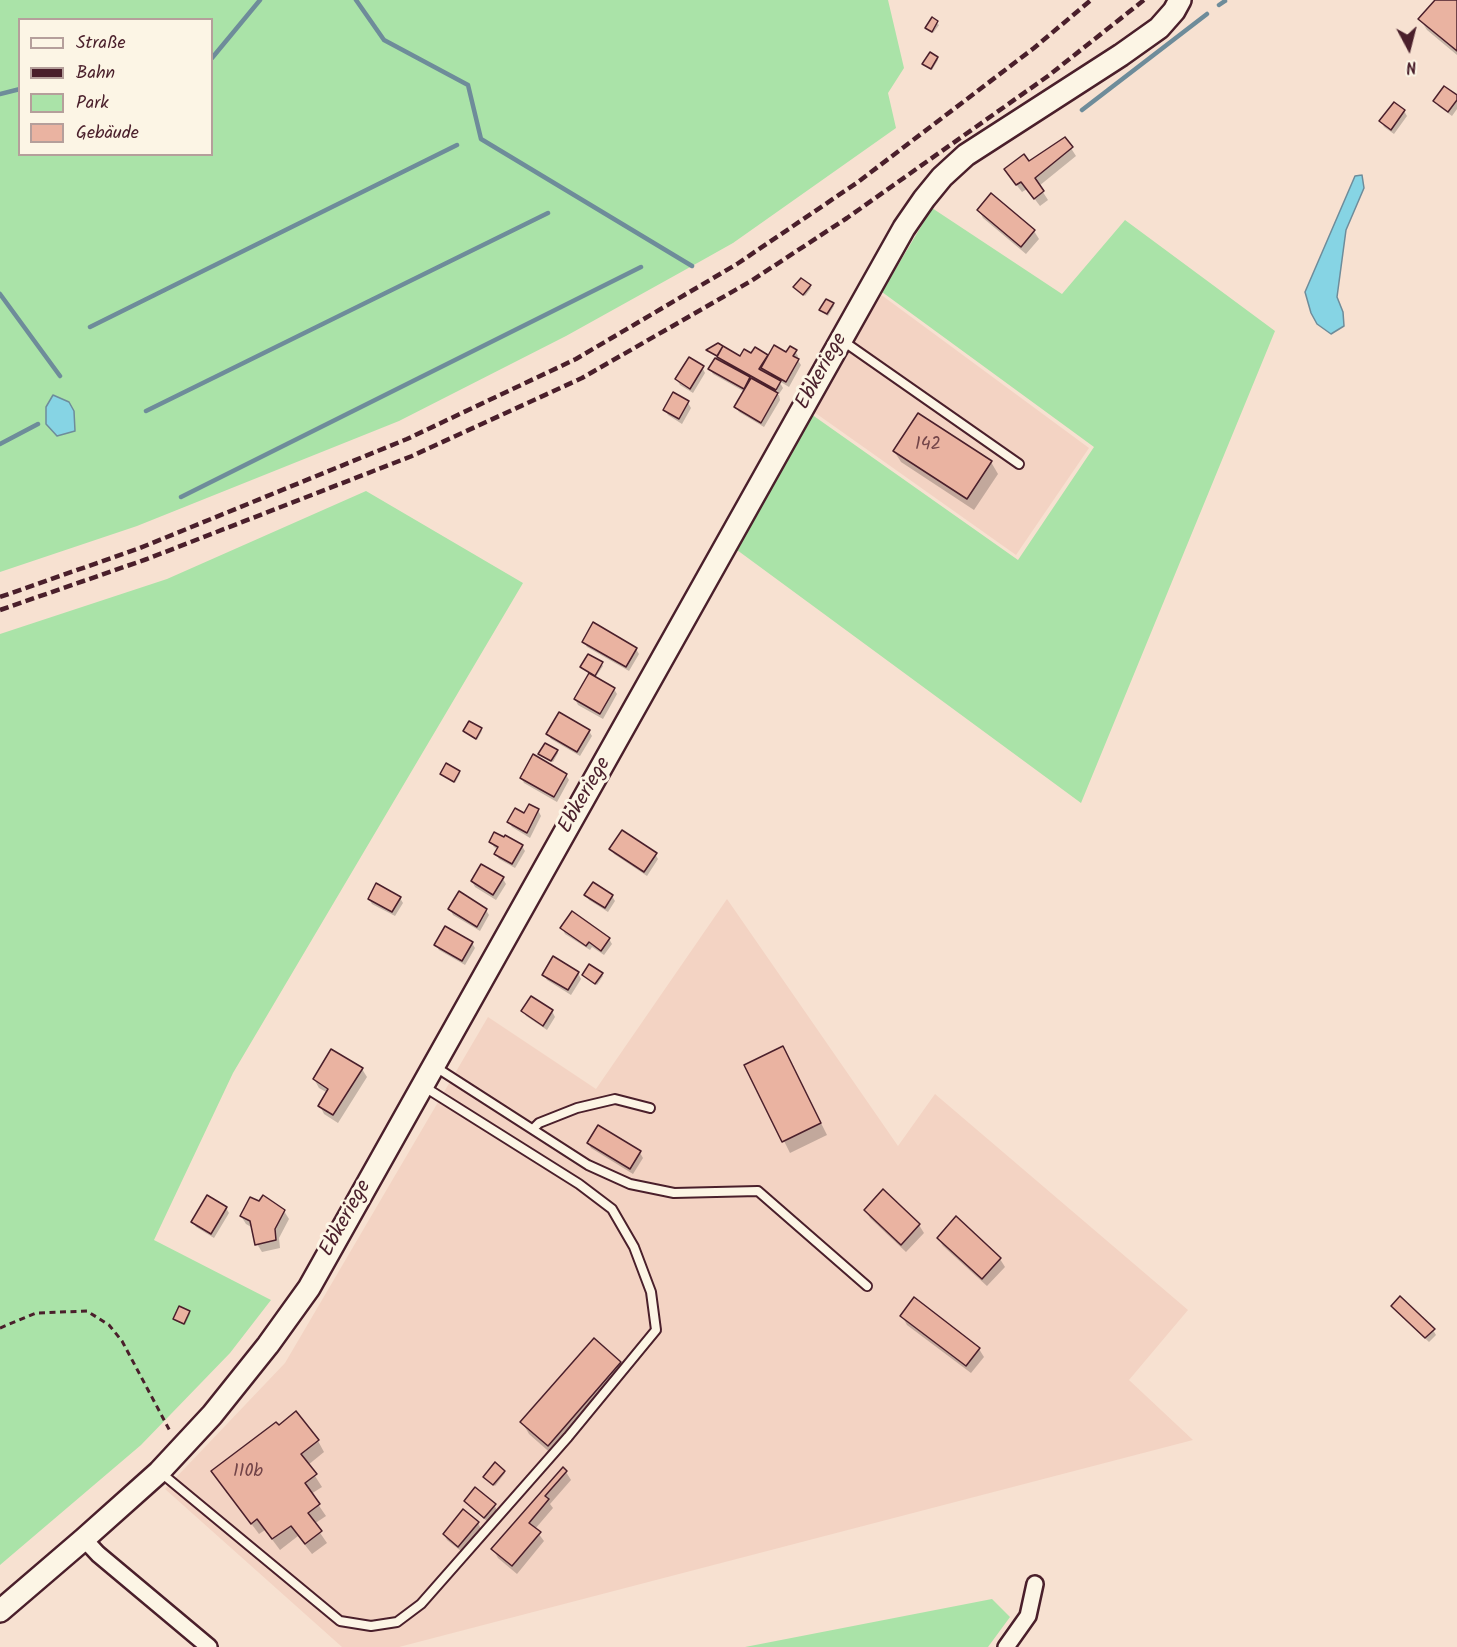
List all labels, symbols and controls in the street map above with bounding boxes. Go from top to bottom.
legend [18,18,213,156]
north arrow [1379,18,1439,78]
text: Straße [76,29,126,58]
text: N [1405,53,1418,79]
text: Bahn [76,59,115,88]
text: Park [76,89,109,118]
text: Gebäude [76,119,139,148]
street label: Ebkeriege [792,329,854,415]
house number: 142 [915,435,941,457]
street label: Ebkeriege [554,754,618,838]
street label: Ebkeriege [316,1176,378,1262]
house number: 110b [233,1462,263,1484]

